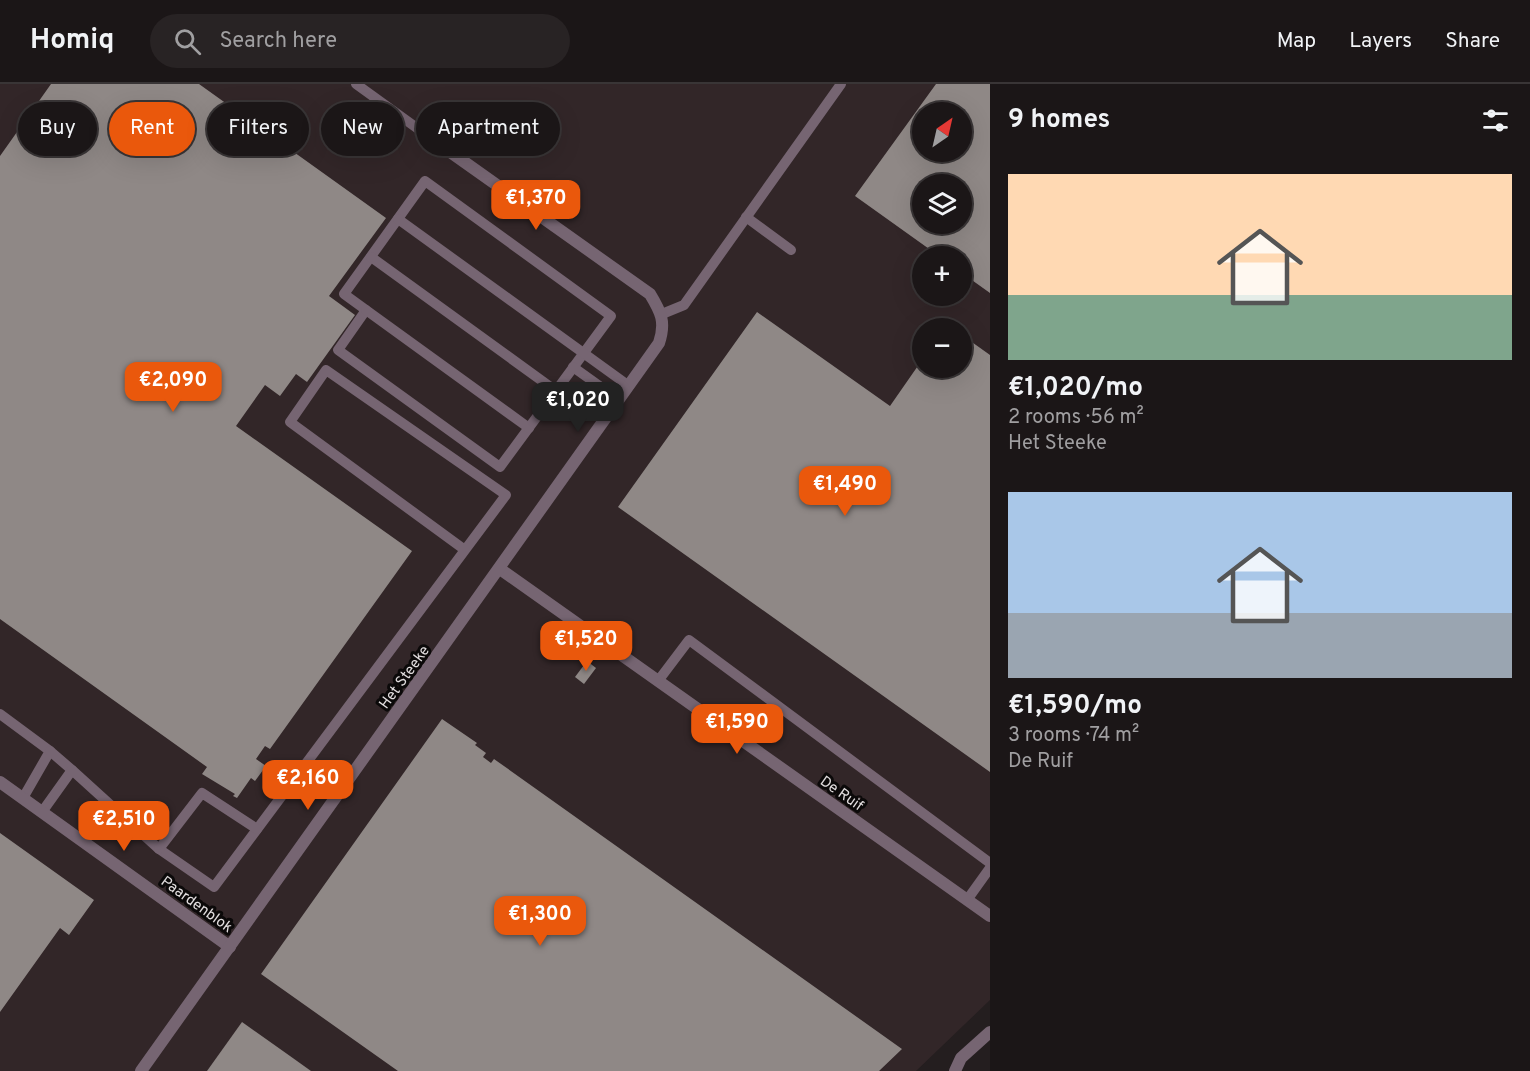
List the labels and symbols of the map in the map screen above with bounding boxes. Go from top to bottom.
north arrow [912,102,972,162]
pin: €1,370 [487,180,585,231]
pin: €2,090 [124,362,222,413]
pin: €1,020 [529,382,627,433]
pin: €1,490 [796,466,894,517]
pin: €1,520 [537,621,635,672]
street label: Het Steeke [376,642,435,713]
pin: €1,590 [688,704,786,755]
pin: €2,160 [259,760,357,811]
street label: De Ruif [816,772,867,816]
pin: €2,510 [75,801,173,852]
street label: Paardenblok [156,873,236,938]
pin: €1,300 [491,896,589,947]

